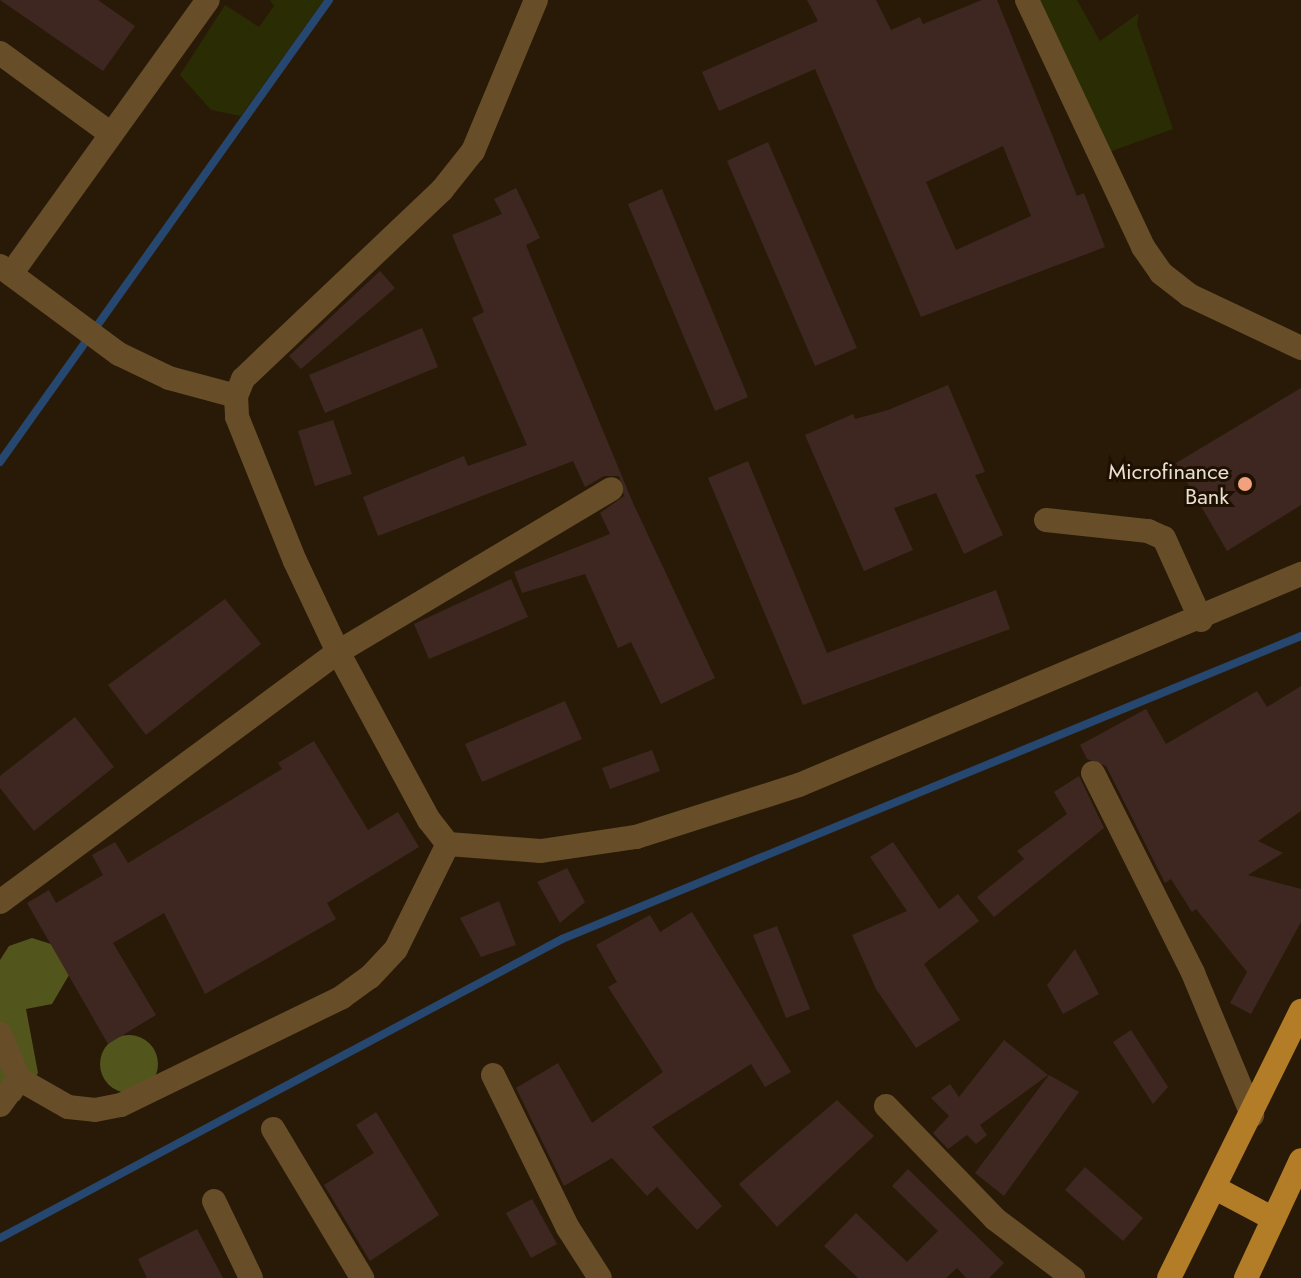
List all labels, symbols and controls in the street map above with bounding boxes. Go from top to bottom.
place label: Microfinance Bank [1108,458,1229,510]
marker: Microfinance Bank [1236,475,1254,493]

